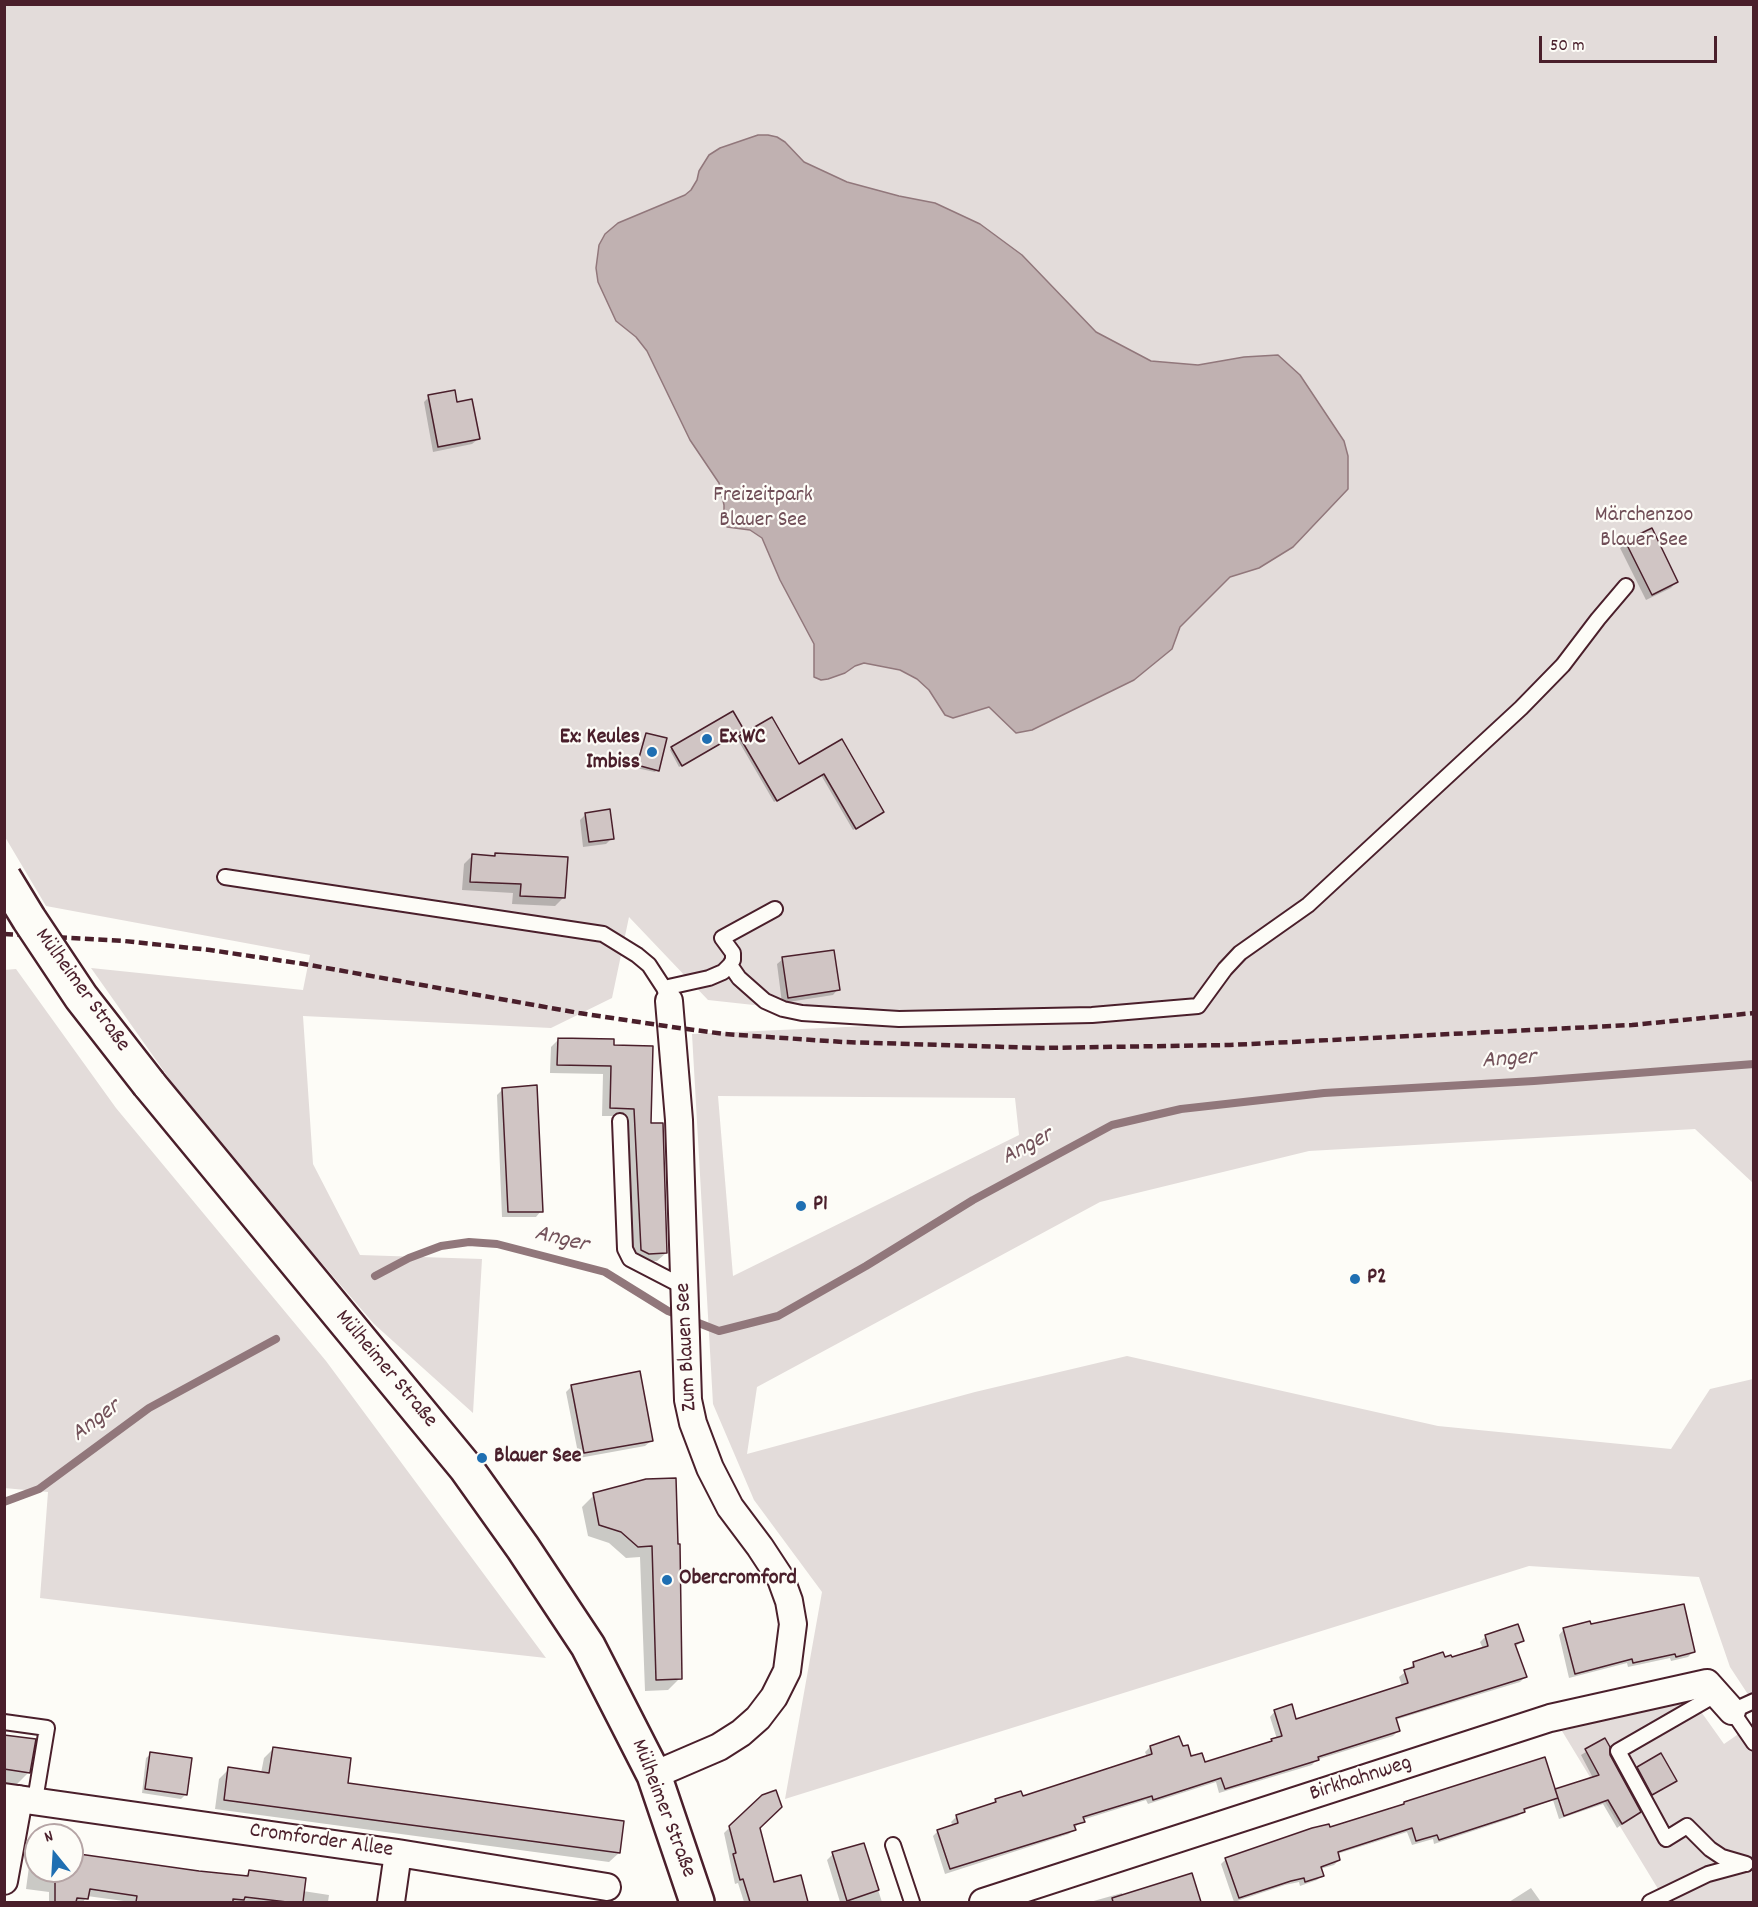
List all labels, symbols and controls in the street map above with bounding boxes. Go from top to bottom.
scale bar [1542,24,1720,62]
text: 50 m [1550,34,1585,59]
park label: Freizeitpark Blauer See [713,484,813,536]
park label: Märchenzoo Blauer See [1595,504,1693,556]
place label: Ex: Keules Imbiss [560,726,640,778]
place label: Ex WC [719,726,766,752]
marker: Ex WC [700,732,714,746]
marker: Ex: Keules Imbiss [645,745,659,759]
street label: Mülheimer Straße [27,924,135,1058]
water label: Anger [1481,1045,1537,1077]
water label: Anger [997,1123,1059,1173]
place label: P1 [813,1193,828,1219]
marker: P1 [794,1199,808,1213]
water label: Anger [531,1220,591,1262]
place label: P2 [1367,1266,1387,1292]
marker: P2 [1348,1272,1362,1286]
street label: Zum Blauen See [671,1282,705,1412]
street label: Mülheimer Straße [328,1306,442,1434]
water label: Anger [67,1394,127,1450]
place label: Blauer See [494,1445,581,1471]
marker: Blauer See [475,1451,489,1465]
place label: Obercromford [679,1567,797,1593]
marker: Obercromford [660,1573,674,1587]
street label: Mülheimer Straße [624,1736,700,1882]
street label: Birkhahnweg [1307,1751,1415,1809]
street label: Cromforder Allee [248,1819,394,1865]
north arrow [24,1823,84,1883]
text: N [42,1825,56,1849]

